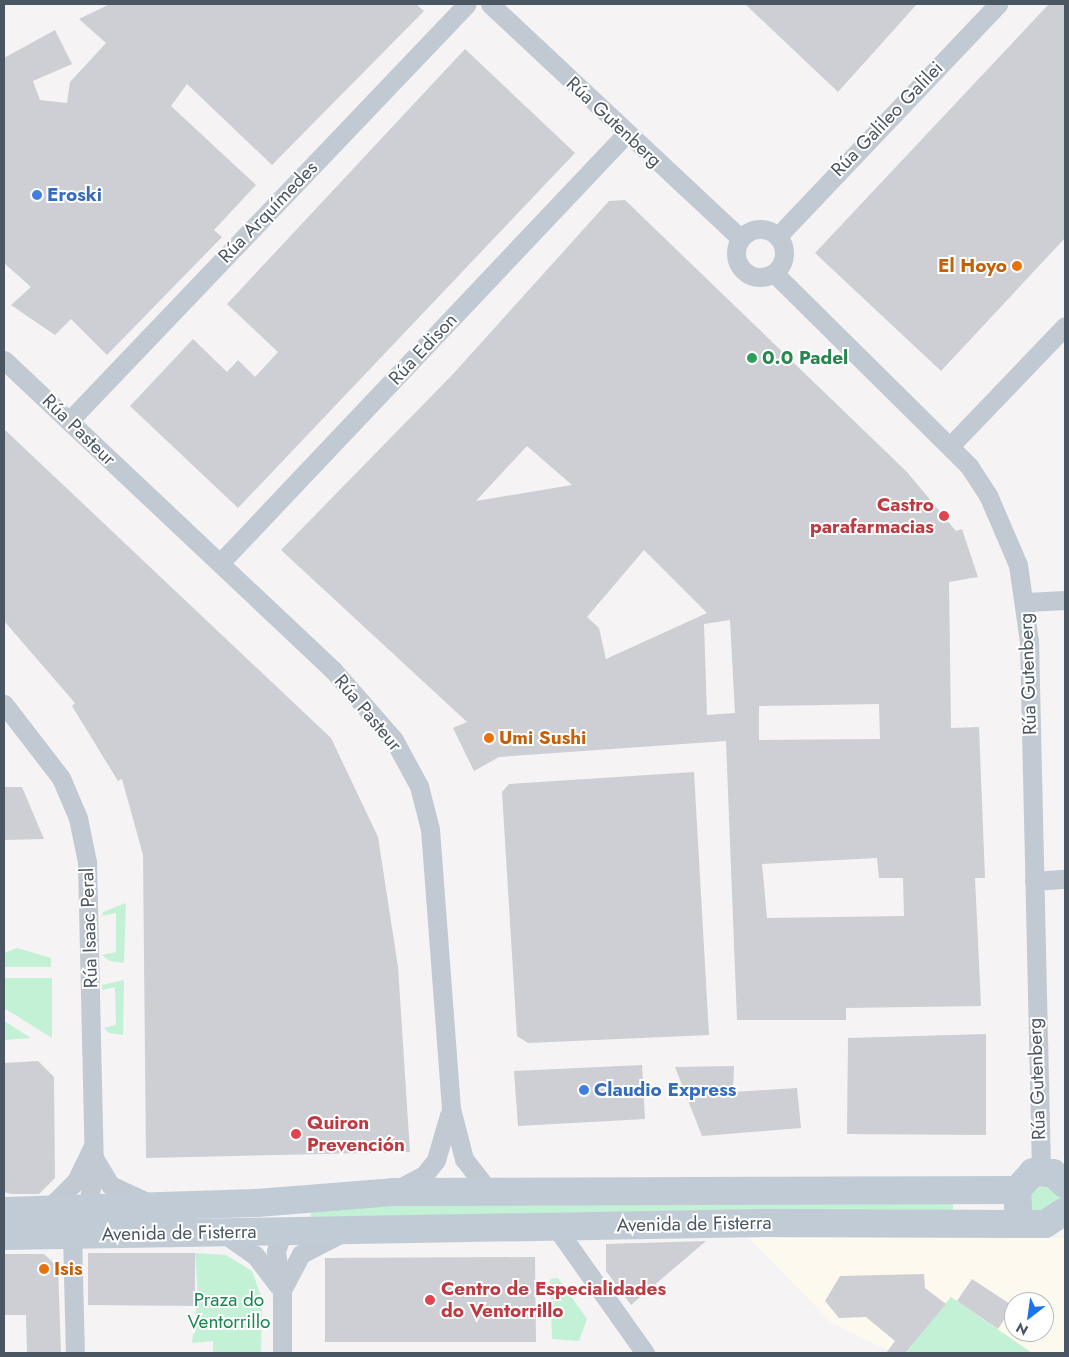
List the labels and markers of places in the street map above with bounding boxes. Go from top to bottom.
place label: Eroski [47,184,102,206]
marker: Eroski [31,189,43,201]
place label: El Hoyo [938,255,1007,277]
marker: El Hoyo [1011,260,1023,272]
place label: 0.0 Padel [762,347,848,369]
marker: 0.0 Padel [746,352,758,364]
place label: Castro parafarmacias [810,494,934,538]
marker: Castro parafarmacias [938,510,950,522]
place label: Umi Sushi [499,727,586,749]
marker: Umi Sushi [483,732,495,744]
place label: Claudio Express [594,1079,737,1101]
marker: Claudio Express [578,1084,590,1096]
place label: Quiron Prevención [307,1112,405,1156]
marker: Quiron Prevención [289,1127,303,1141]
place label: Isis [54,1258,83,1280]
marker: Isis [38,1263,50,1275]
place label: Centro de Especialidades do Ventorrillo [441,1278,666,1322]
marker: Centro de Especialidades do Ventorrillo [423,1293,437,1307]

